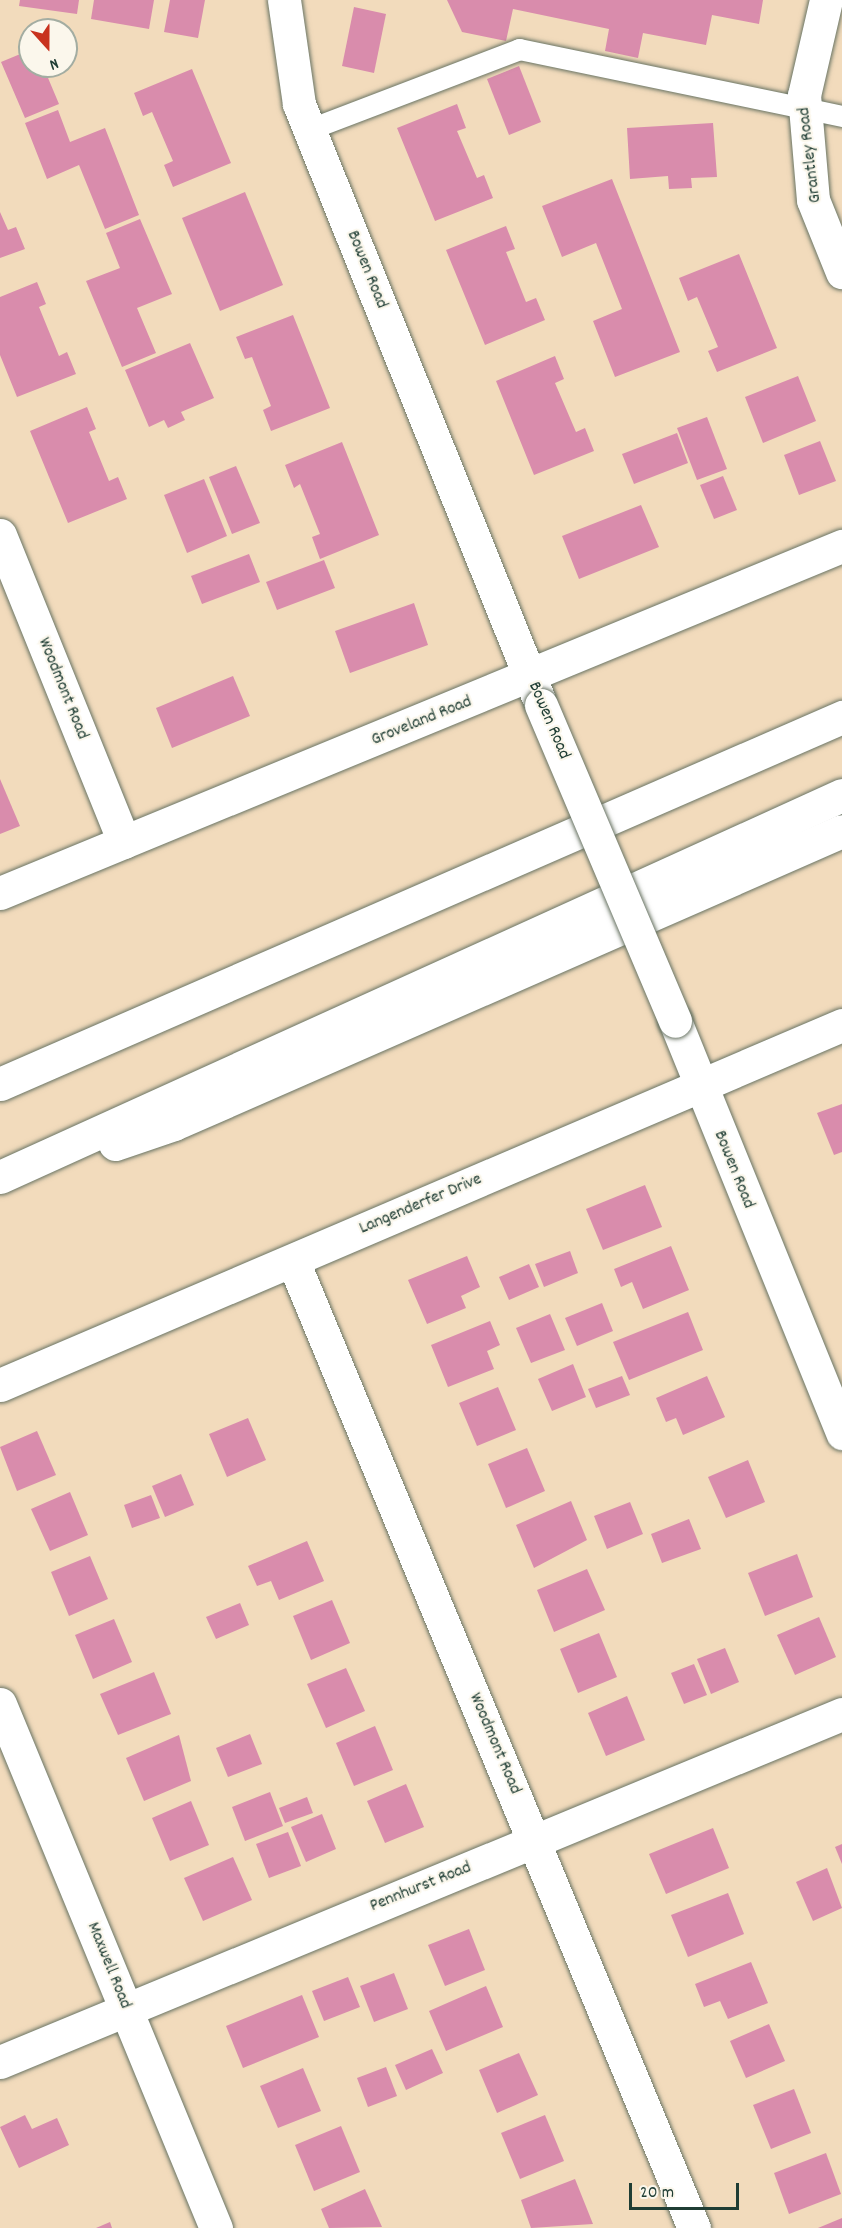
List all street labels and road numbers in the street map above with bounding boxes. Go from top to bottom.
street label: Grantley Road [794,106,828,204]
street label: Bowen Road [341,228,391,312]
street label: Woodmont Road [32,635,92,743]
street label: Bowen Road [522,679,574,763]
street label: Groveland Road [369,692,475,752]
street label: Bowen Road [708,1128,758,1212]
street label: Langenderfer Drive [356,1169,486,1241]
street label: Woodmont Road [463,1690,525,1798]
street label: Pennhurst Road [367,1858,475,1918]
street label: Maxwell Road [81,1920,135,2012]

